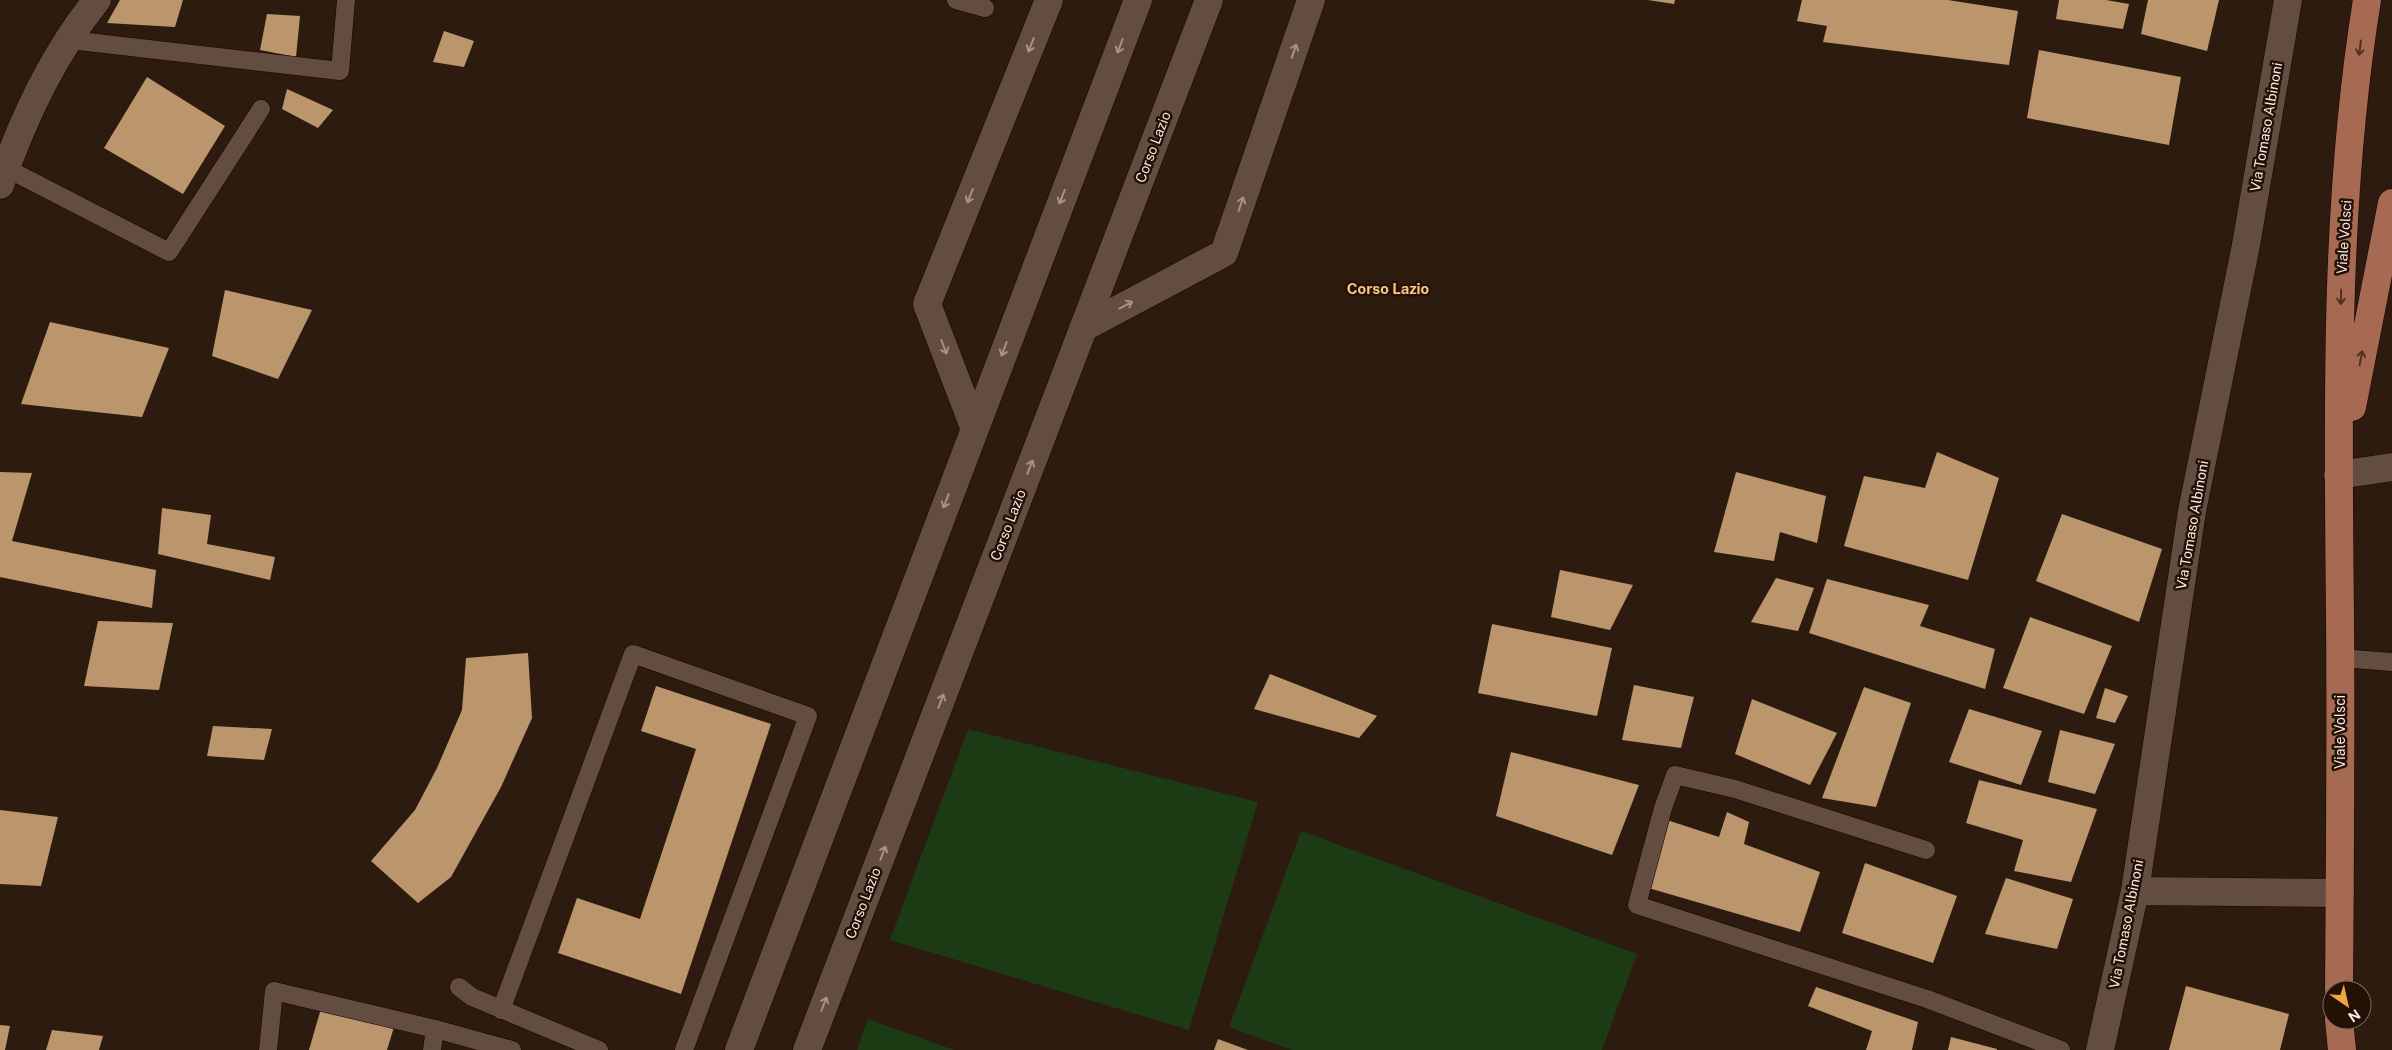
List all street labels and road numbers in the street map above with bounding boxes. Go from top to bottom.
street label: Via Tomaso Albinoni [2247,61,2285,193]
street label: Corso Lazio [1132,109,1174,185]
street label: Viale Volsci [2333,199,2355,275]
street label: Via Tomaso Albinoni [2173,459,2211,591]
street label: Corso Lazio [987,487,1029,563]
street label: Viale Volsci [2332,695,2348,769]
street label: Via Tomaso Albinoni [2106,858,2146,990]
street label: Corso Lazio [842,865,884,941]

